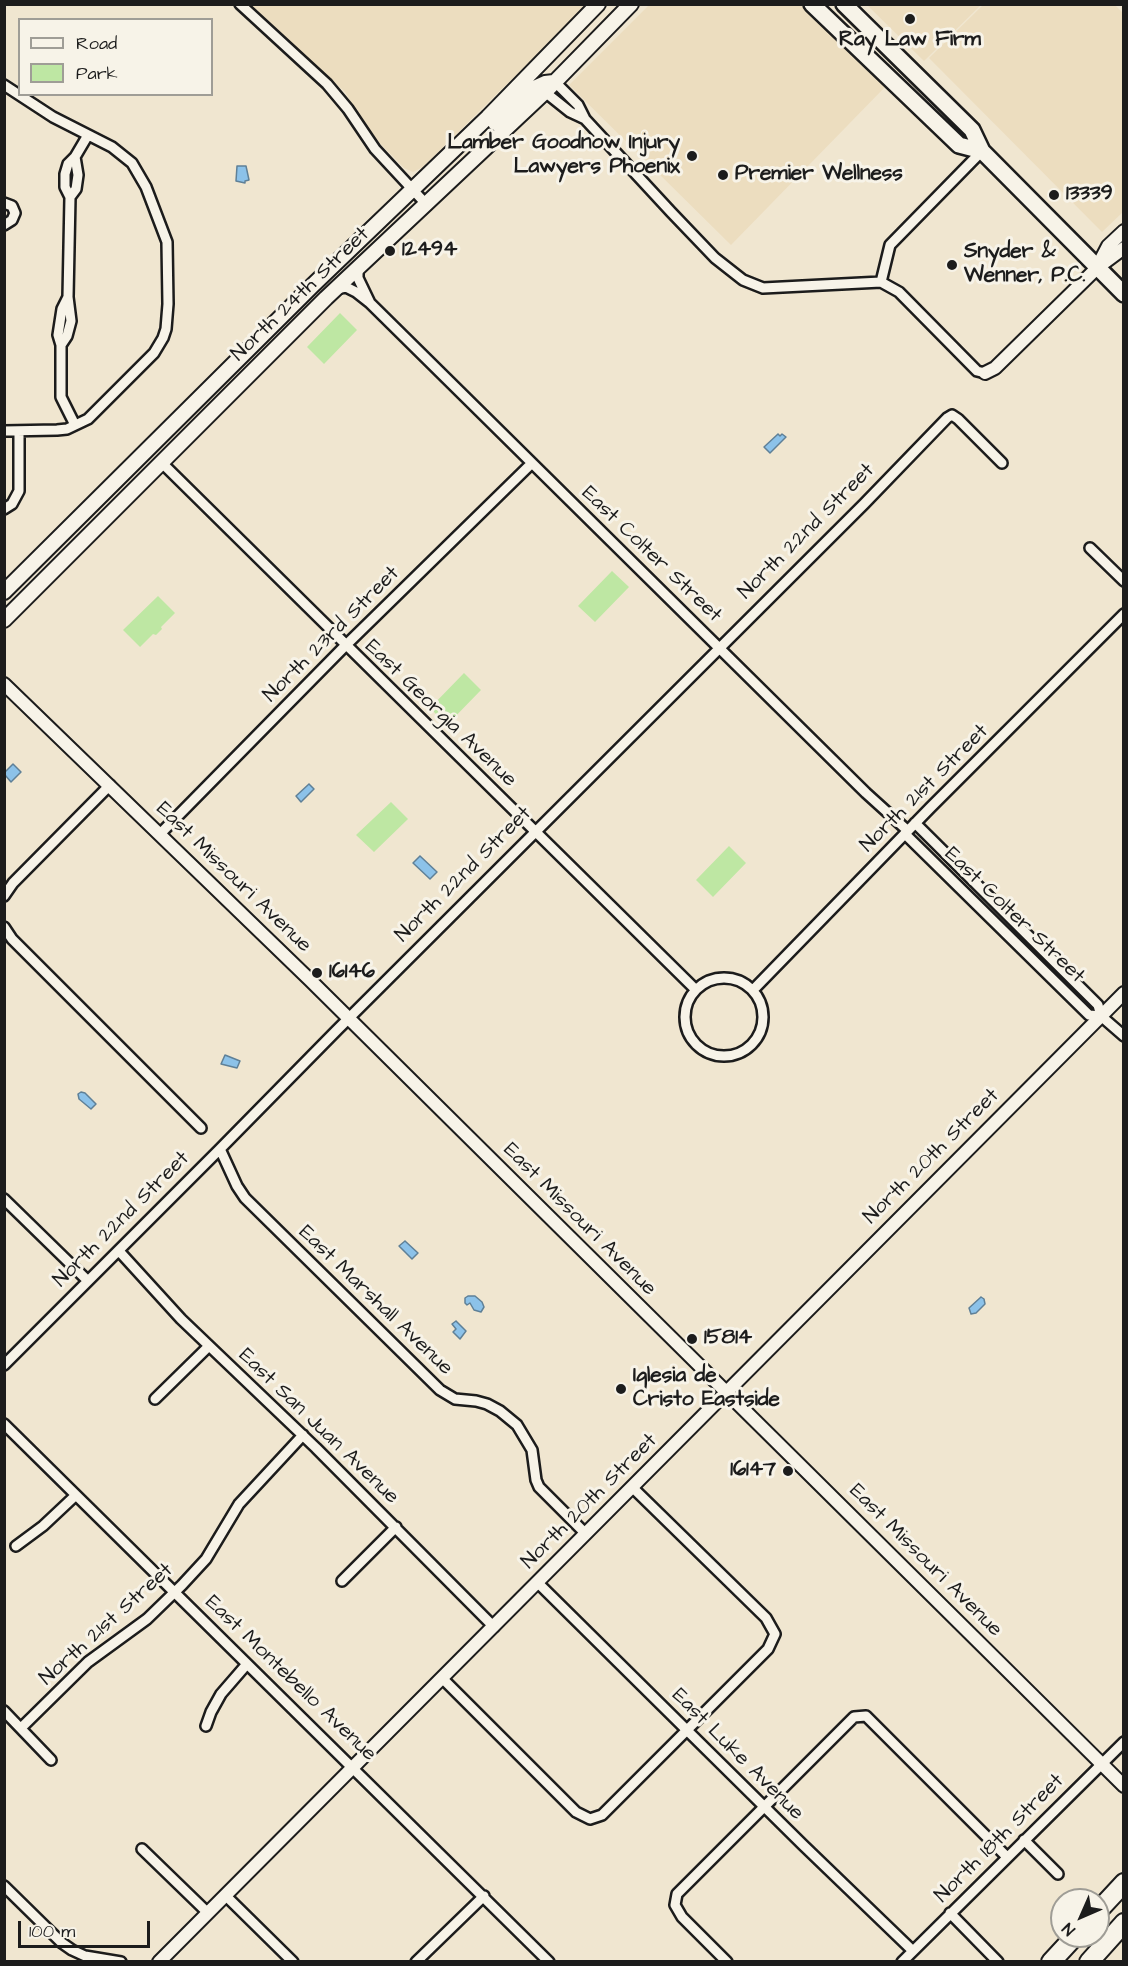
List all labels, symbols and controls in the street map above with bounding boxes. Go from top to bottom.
marker: Ray Law Firm [903,12,917,26]
legend [18,18,213,96]
place label: Ray Law Firm [839,28,981,54]
text: Road [76,31,117,56]
text: Park [76,61,118,86]
place label: Lamber Goodnow Injury Lawyers Phoenix [447,131,680,181]
marker: Lamber Goodnow Injury Lawyers Phoenix [685,149,699,163]
place label: Premier Wellness [735,162,903,188]
marker: Premier Wellness [716,168,730,182]
place label: 13339 [1066,182,1113,208]
marker: 13339 [1047,188,1061,202]
street label: North 24th Street [227,223,375,367]
place label: 12494 [402,238,457,264]
place label: Snyder & Wenner, P.C. [964,240,1085,290]
marker: 12494 [383,244,397,258]
marker: Snyder & Wenner, P.C. [945,258,959,272]
street label: North 22nd Street [734,459,880,605]
street label: East Colter Street [576,482,726,628]
street label: North 23rd Street [259,562,405,708]
street label: East Georgia Avenue [359,635,521,793]
street label: North 21st Street [856,720,994,858]
street label: East Missouri Avenue [150,797,316,959]
street label: North 22nd Street [391,802,537,948]
street label: East Colter Street [939,843,1089,989]
place label: 16146 [329,960,375,986]
marker: 16146 [310,966,324,980]
street label: North 20th Street [859,1084,1005,1230]
street label: East Missouri Avenue [497,1138,661,1302]
street label: North 22nd Street [49,1147,195,1293]
street label: East Marshall Avenue [292,1221,458,1381]
place label: 15814 [704,1326,752,1352]
marker: 15814 [685,1332,699,1346]
street label: East San Juan Avenue [233,1344,403,1510]
place label: Iglesia de Cristo Eastside [633,1364,780,1414]
marker: Iglesia de Cristo Eastside [614,1382,628,1396]
street label: North 20th Street [517,1429,663,1575]
place label: 16147 [730,1458,776,1484]
marker: 16147 [781,1464,795,1478]
street label: East Missouri Avenue [843,1479,1007,1643]
street label: North 21st Street [35,1558,179,1692]
street label: East Montebello Avenue [199,1591,381,1767]
street label: East Luke Avenue [666,1684,808,1826]
street label: North 18th Street [930,1769,1070,1909]
north arrow [1050,1888,1110,1948]
scale bar [21,1909,153,1947]
text: N [1057,1918,1080,1941]
text: 100 m [29,1919,75,1944]

